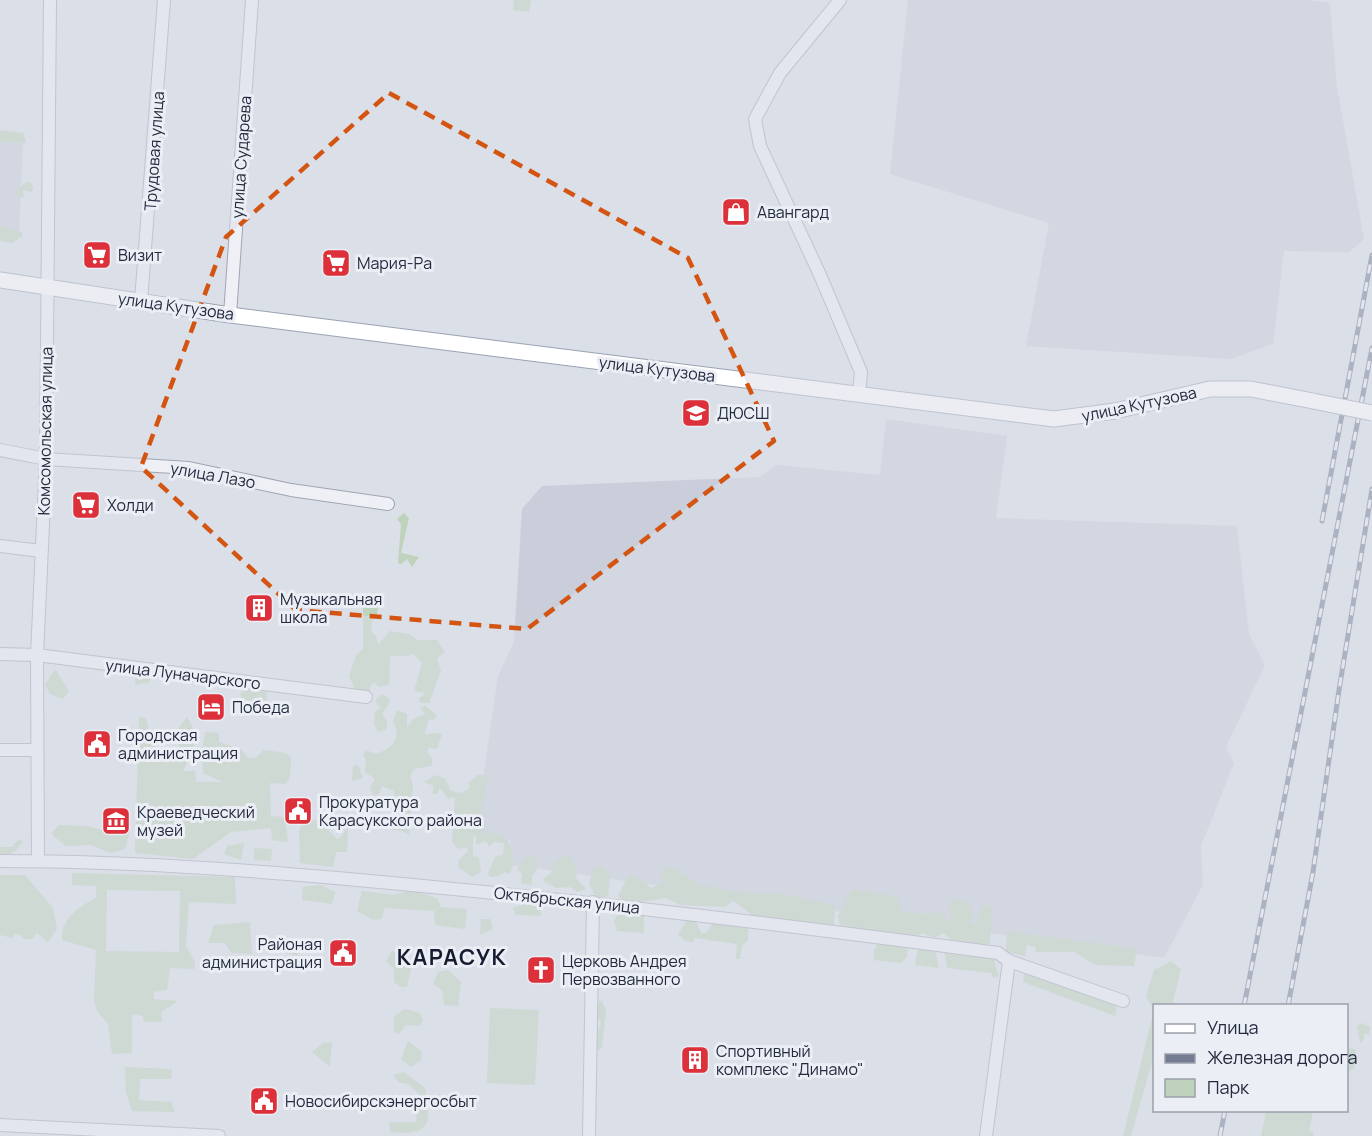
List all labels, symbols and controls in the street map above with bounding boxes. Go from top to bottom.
street label: Трудовая улица [139,90,169,212]
street label: улица Сударева [226,95,256,219]
shop icon: Авангард [720,196,752,228]
place label: Авангард [757,201,830,223]
supermarket icon: Визит [81,239,113,271]
place label: Визит [118,244,162,266]
supermarket icon: Мария-Ра [320,247,352,279]
place label: Мария-Ра [357,252,432,274]
street label: улица Кутузова [116,287,236,325]
street label: Комсомольская улица [33,346,57,516]
street label: улица Кутузова [598,351,716,387]
street label: улица Кутузова [1079,381,1199,427]
school or university icon: ДЮСШ [680,397,712,429]
place label: ДЮСШ [717,402,769,424]
street label: улица Лазо [169,457,257,493]
supermarket icon: Холди [70,489,102,521]
place label: Холди [107,494,154,516]
place label: Музыкальная школа [280,588,382,628]
building icon: Музыкальная школа [243,592,275,624]
street label: улица Луначарского [104,654,262,694]
hotel icon: Победа [195,691,227,723]
place label: Победа [232,696,290,718]
place label: Городская администрация [118,724,238,764]
public building icon: Городская администрация [81,728,113,760]
place label: Прокуратура Карасукского района [319,791,482,831]
public building icon: Прокуратура Карасукского района [282,795,314,827]
place label: Краеведческий музей [137,801,255,841]
museum icon: Краеведческий музей [100,805,132,837]
street label: Октябрьская улица [493,881,641,919]
place label: Районая администрация [202,933,322,973]
public building icon: Районая администрация [327,937,359,969]
district label: КАРАСУК [397,942,507,972]
place label: Церковь Андрея Первозванного [562,950,687,990]
church icon: Церковь Андрея Первозванного [525,954,557,986]
legend [1153,1004,1348,1112]
text: Улица [1207,1015,1259,1039]
place label: Спортивный комплекс "Динамо" [716,1040,864,1080]
building icon: Спортивный комплекс "Динамо" [679,1044,711,1076]
text: Железная дорога [1207,1045,1358,1069]
text: Парк [1207,1075,1250,1099]
public building icon: Новосибирскэнергосбыт [248,1085,280,1117]
place label: Новосибирскэнергосбыт [285,1090,477,1112]

